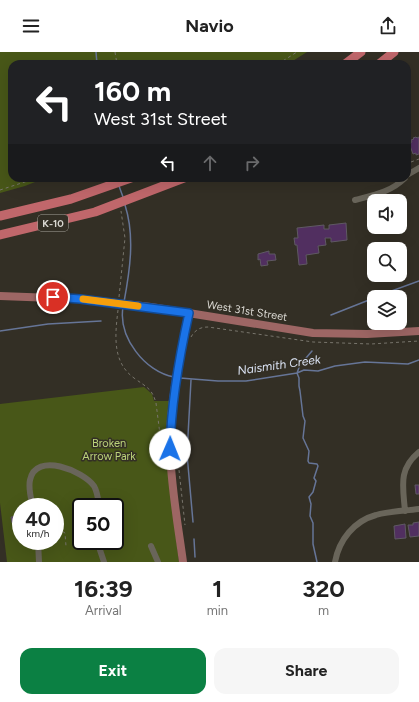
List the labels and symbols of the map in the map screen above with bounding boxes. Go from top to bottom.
road number: K-10 [38,215,68,231]
pin [36,280,70,314]
street label: West 31st Street [206,298,288,324]
water label: Naismith Creek [237,352,323,378]
position arrow [149,428,191,470]
park label: Broken Arrow Park [82,437,136,463]
speed limit sign: 50 [72,498,124,550]

